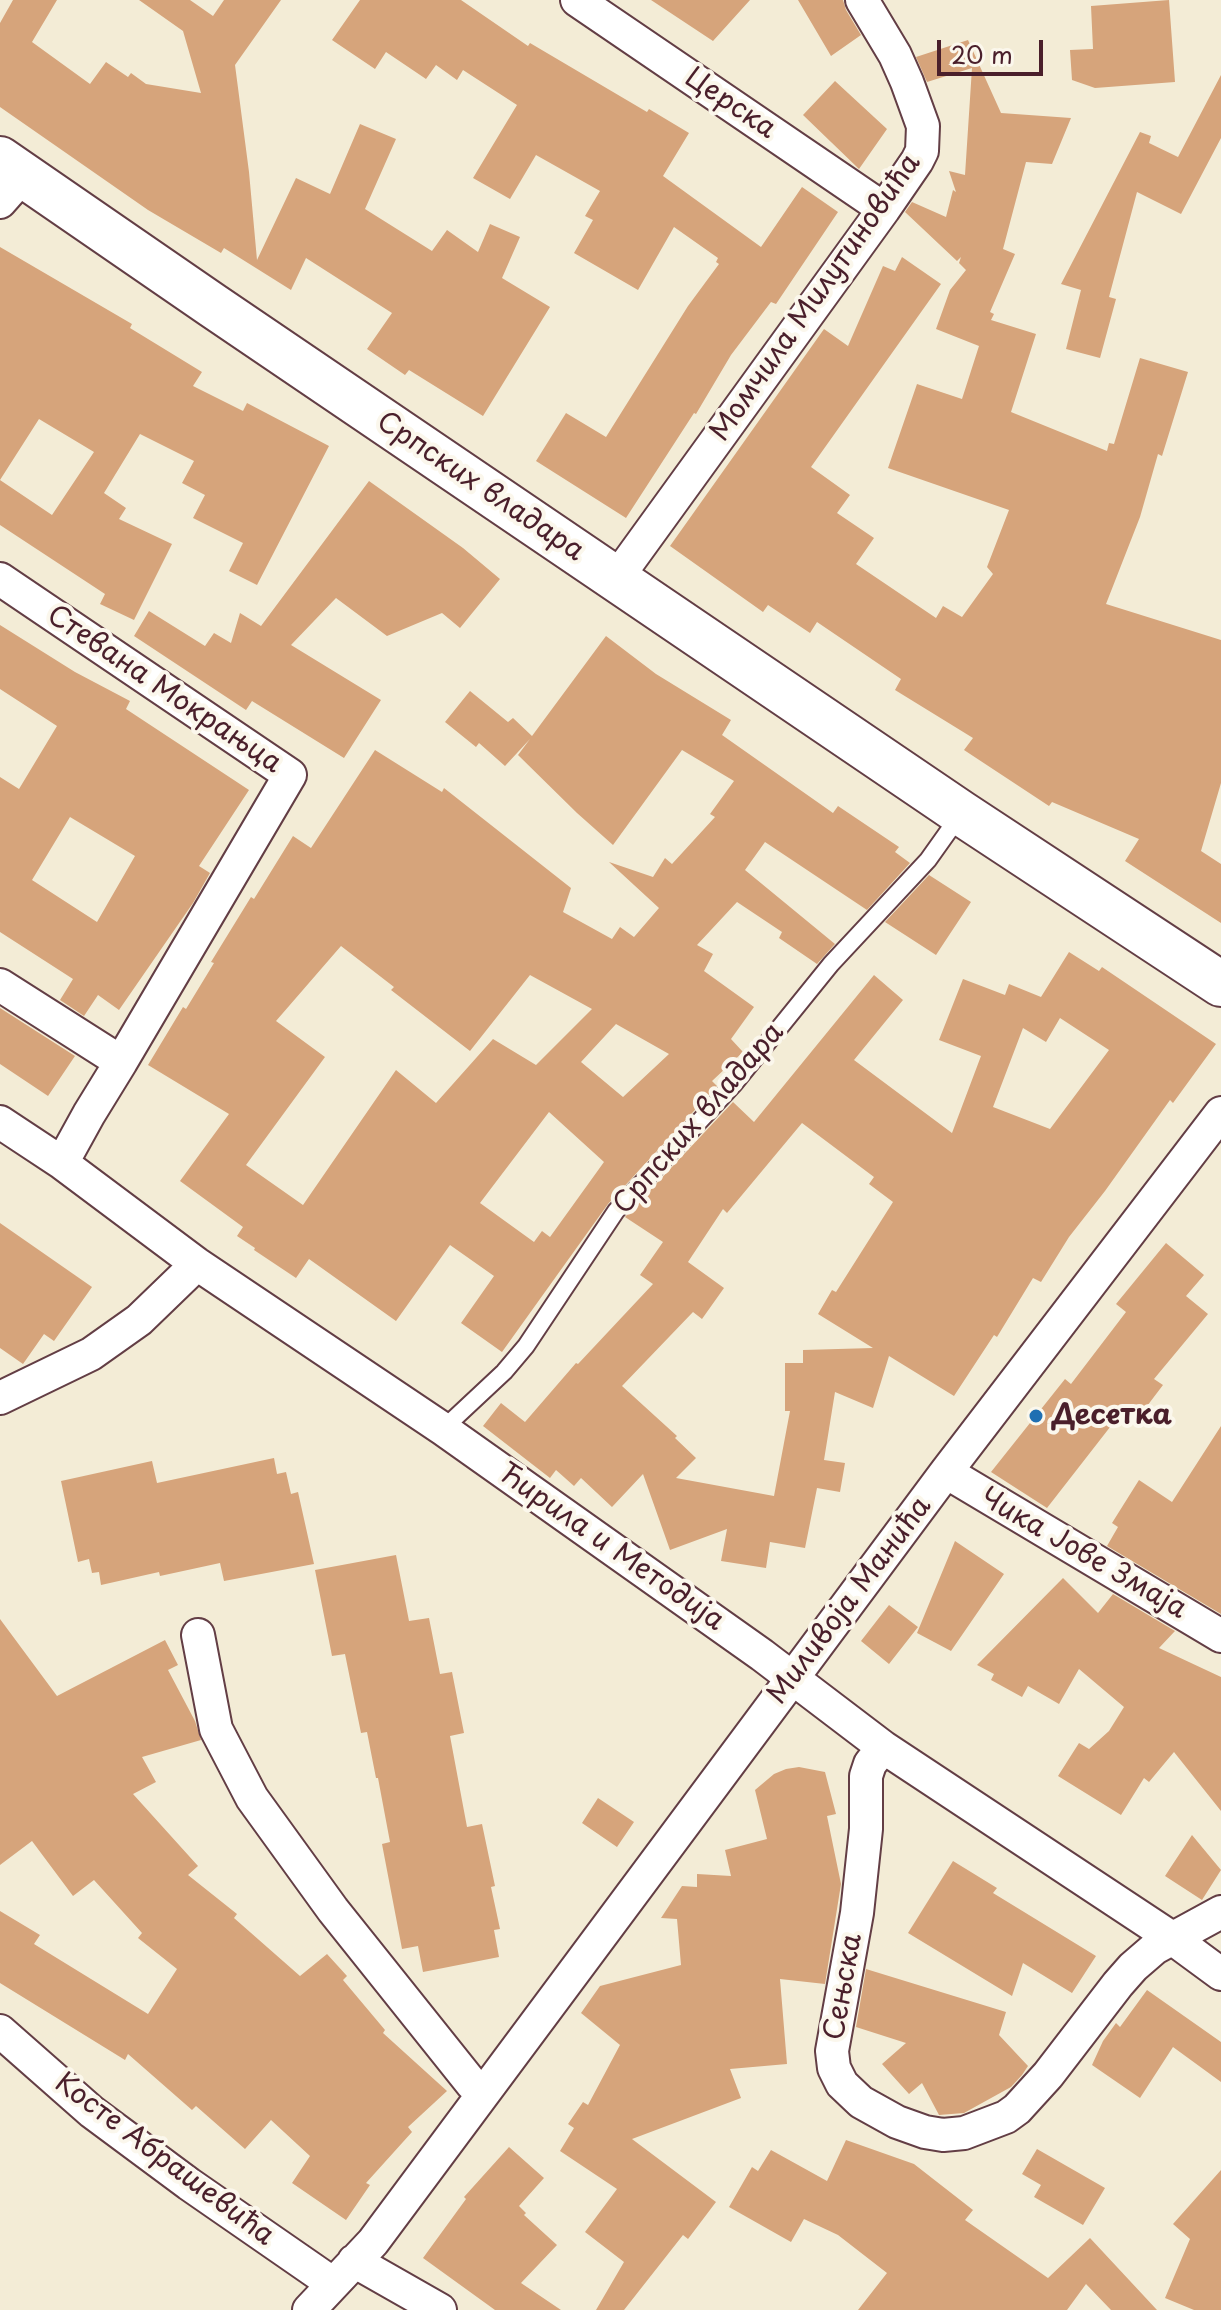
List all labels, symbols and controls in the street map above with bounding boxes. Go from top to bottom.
scale bar [941,24,1047,74]
text: 20 m [951,36,1013,72]
street label: Церска [678,61,782,147]
street label: Момчила Милутиновића [704,148,928,448]
street label: Српских владара [370,405,590,569]
street label: Стевана Мокрањца [40,599,288,781]
street label: Српских владара [607,1016,791,1222]
place label: Десетка [1052,1399,1172,1433]
marker: Десетка [1027,1407,1045,1425]
street label: Ћирила и Методија [492,1457,730,1639]
street label: Чика Јове Змаја [974,1481,1192,1627]
street label: Миливоја Манића [761,1491,939,1711]
street label: Сењска [818,1931,870,2043]
street label: Косте Абрашевића [48,2067,280,2253]

